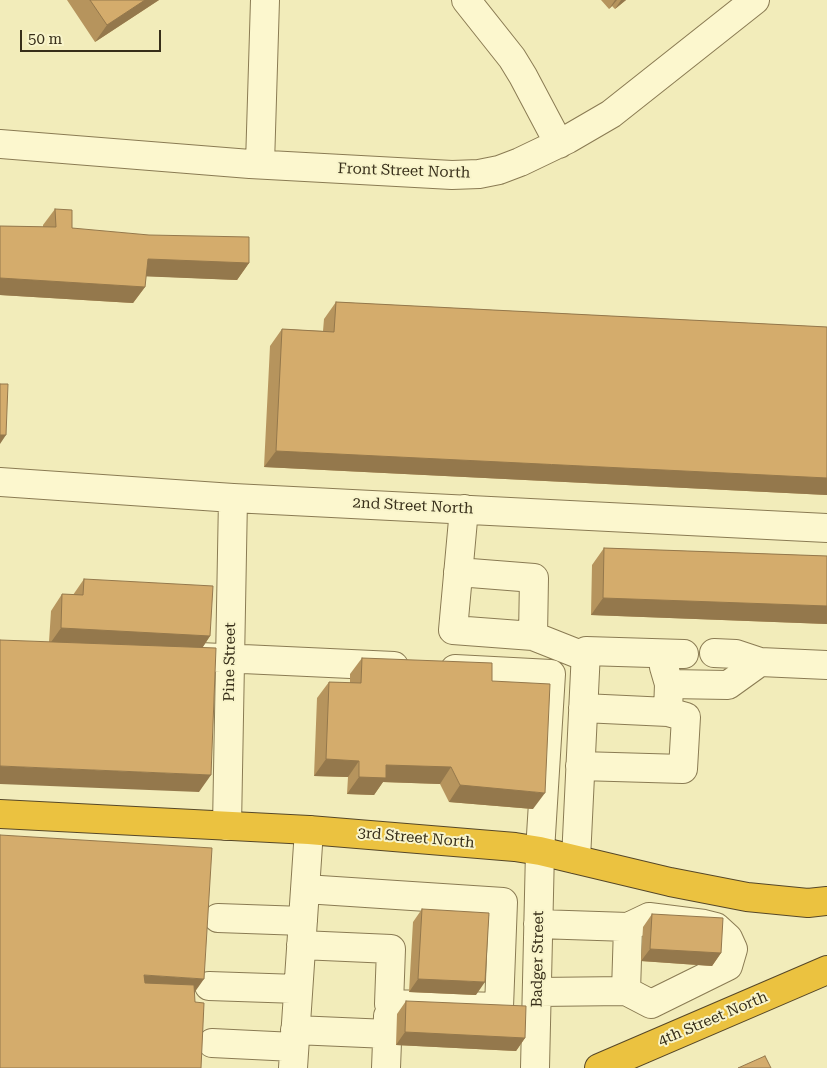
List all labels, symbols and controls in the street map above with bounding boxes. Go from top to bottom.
scale bar [22,20,164,52]
text: 50 m [28,30,62,48]
street label: Front Street North [337,160,471,182]
street label: 2nd Street North [352,494,474,518]
street label: Pine Street [220,622,240,702]
street label: 3rd Street North [357,824,475,852]
street label: Badger Street [528,910,548,1008]
street label: 4th Street North [656,988,770,1050]

